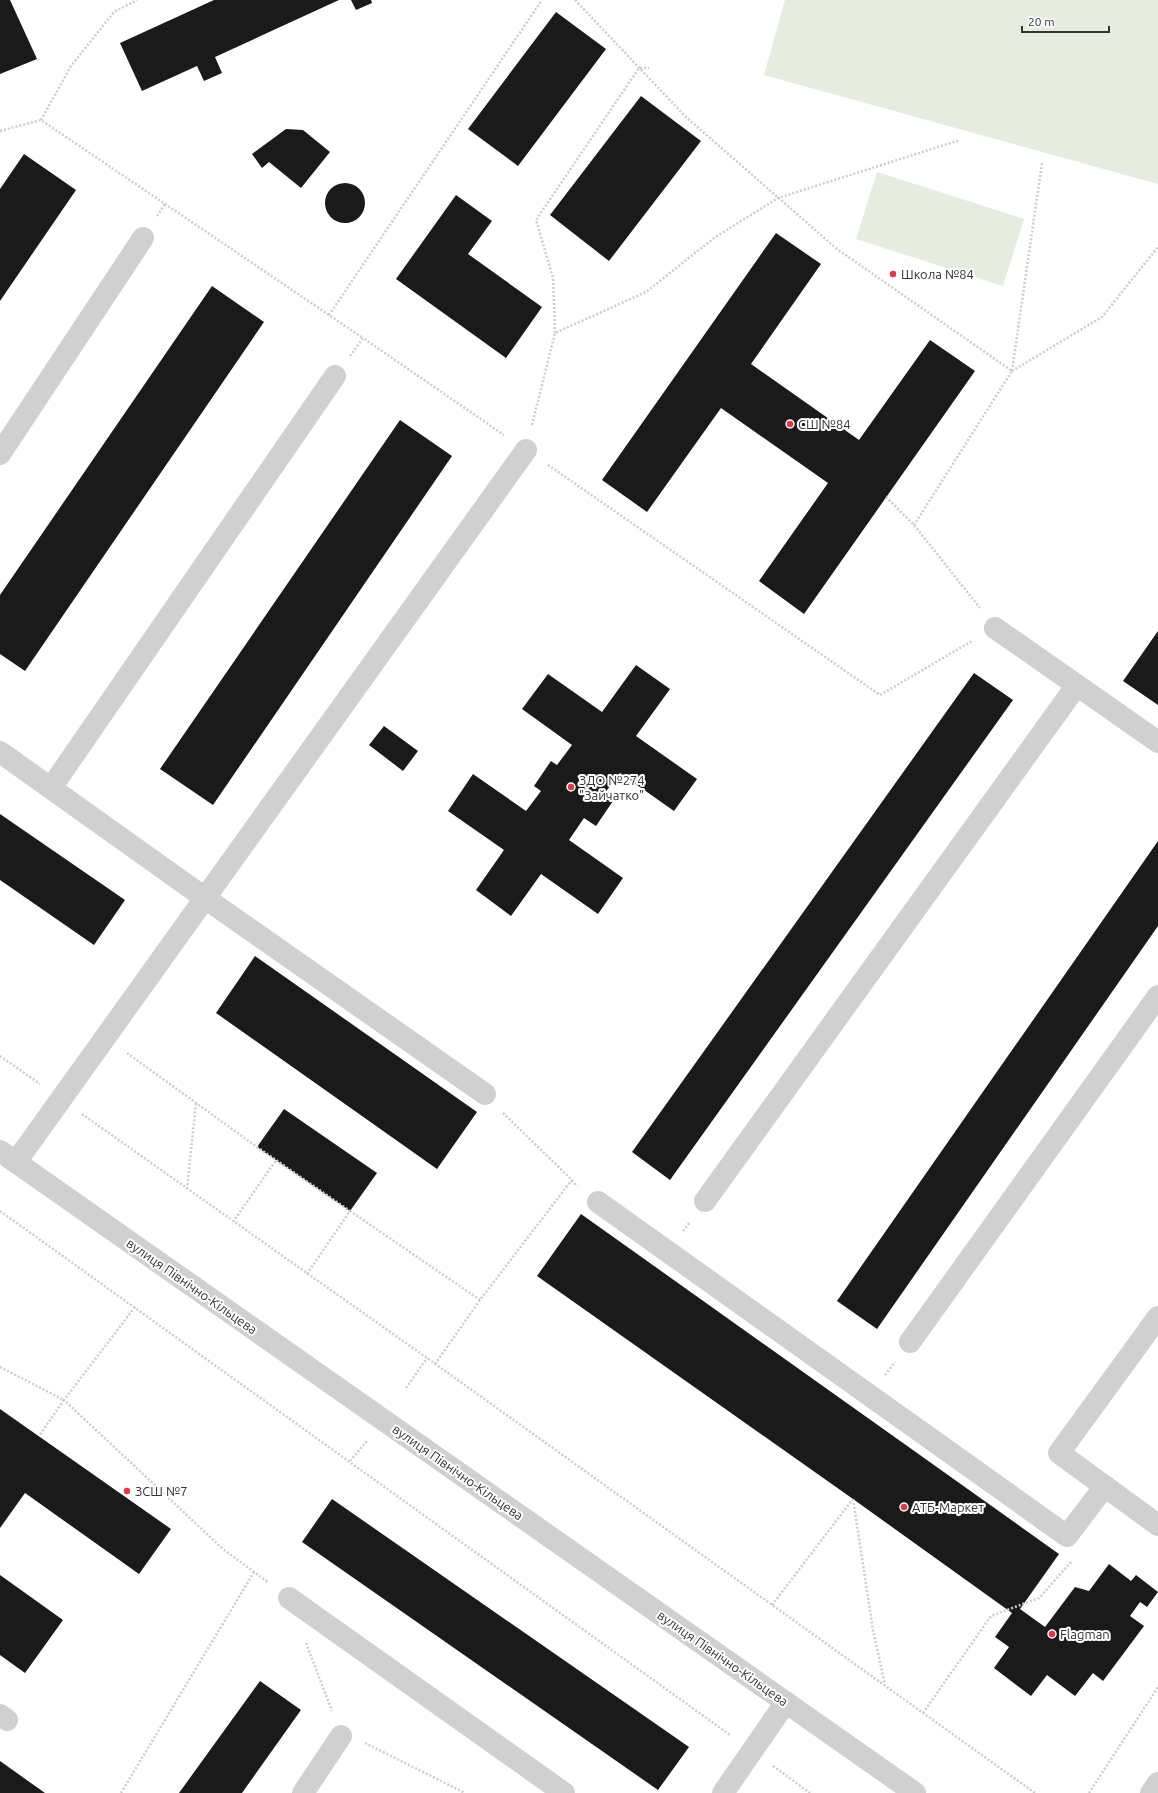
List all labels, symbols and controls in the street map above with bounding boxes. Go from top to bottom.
scale bar [1022,8,1109,34]
text: 20 m [1028,15,1055,28]
place label: Школа №84 [901,267,974,281]
marker: Школа №84 [888,269,898,279]
place label: СШ №84 [798,417,851,431]
marker: СШ №84 [785,419,795,429]
place label: ЗДО №274 "Зайчатко" [579,773,645,802]
marker: ЗДО №274 "Зайчатко" [566,782,576,792]
street label: вулиця Північно-Кільцева [124,1236,260,1336]
street label: вулиця Північно-Кільцева [390,1422,526,1522]
place label: ЗСШ №7 [135,1484,188,1498]
marker: ЗСШ №7 [122,1486,132,1496]
place label: АТБ-Маркет [912,1500,984,1514]
marker: АТБ-Маркет [899,1502,909,1512]
street label: вулиця Північно-Кільцева [655,1608,791,1708]
place label: Flagman [1060,1627,1110,1641]
marker: Flagman [1047,1629,1057,1639]

